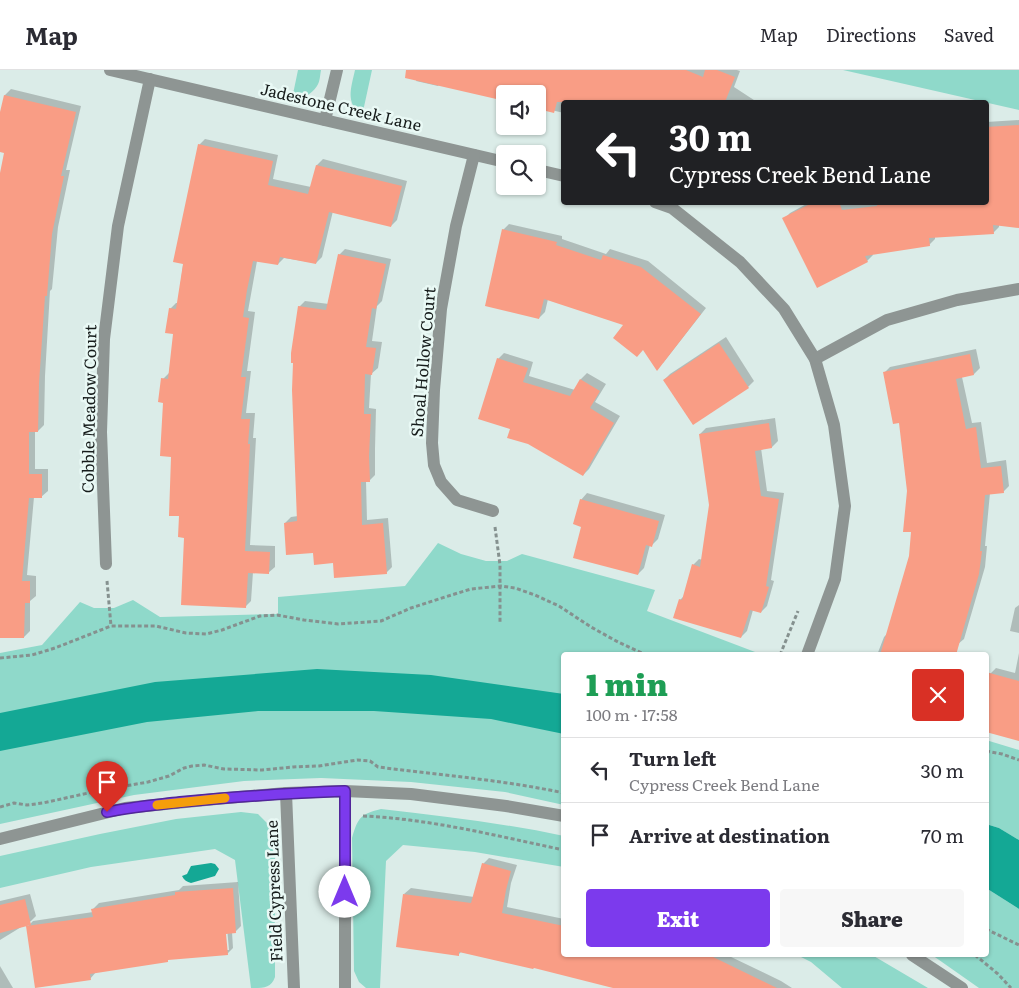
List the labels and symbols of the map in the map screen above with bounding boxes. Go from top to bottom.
street label: Jadestone Creek Lane [258,76,424,136]
street label: Shoal Hollow Court [403,285,441,438]
street label: Cobble Meadow Court [75,324,101,493]
pin [86,761,128,812]
street label: Field Cypress Lane [259,820,287,962]
position arrow [318,865,370,917]

